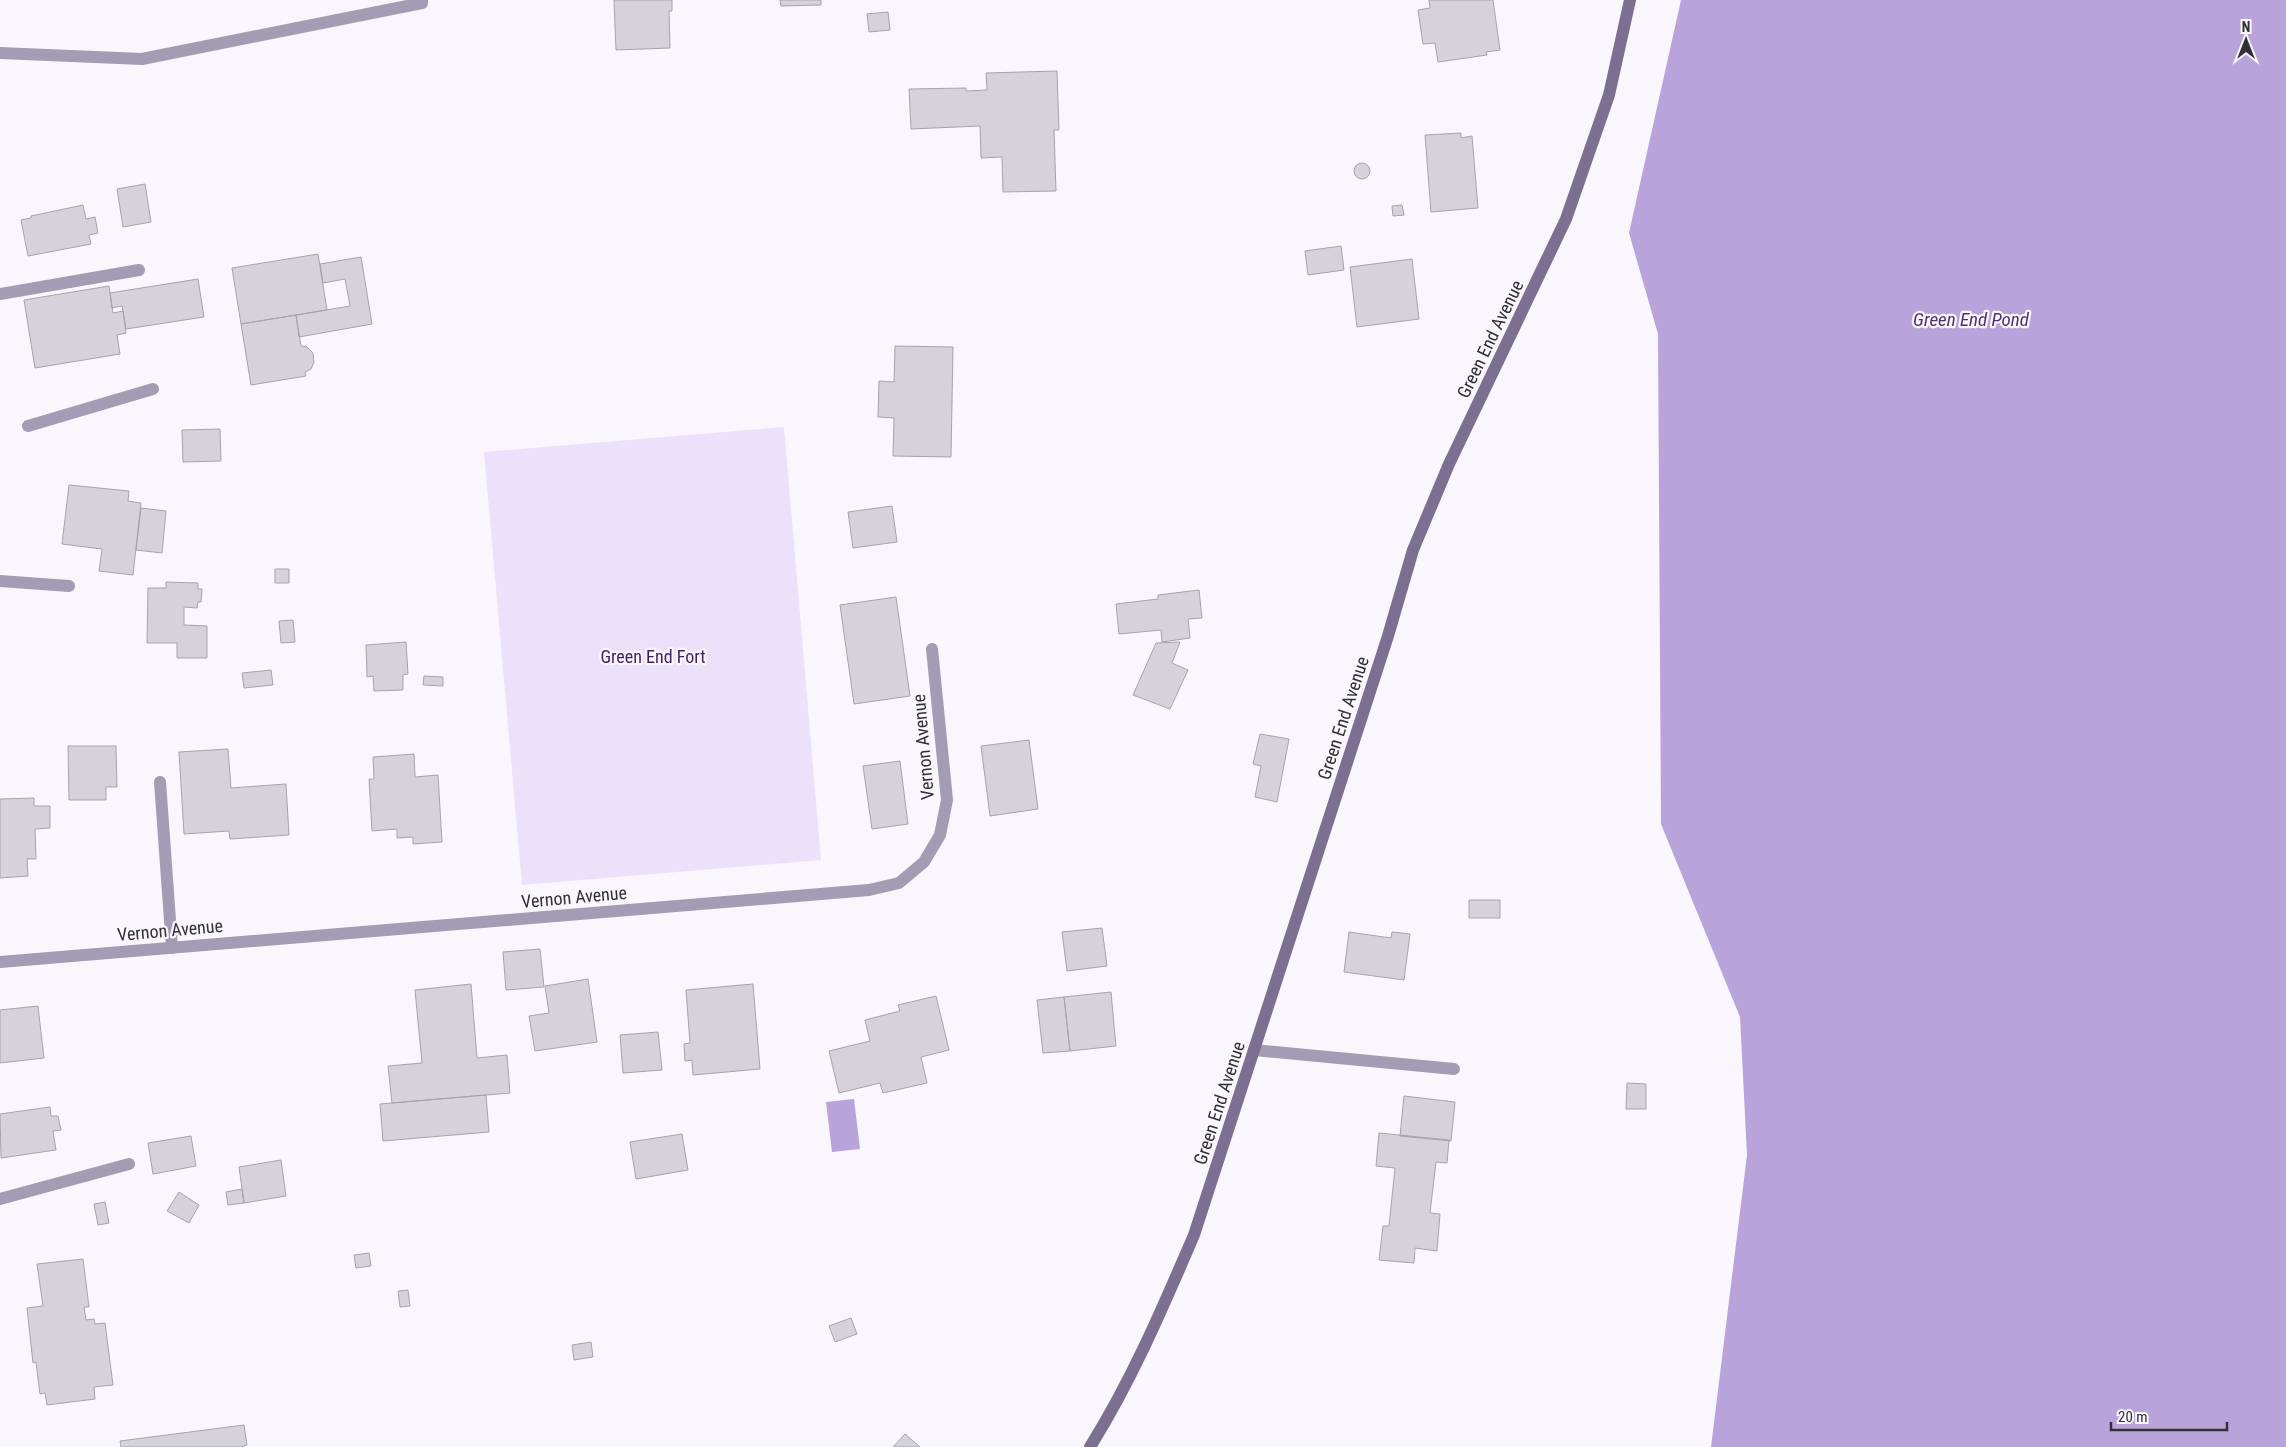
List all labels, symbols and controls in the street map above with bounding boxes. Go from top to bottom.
north arrow [2221,15,2271,65]
text: N [2242,19,2250,35]
street label: Green End Avenue [1452,277,1528,401]
water label: Green End Pond [1913,308,2030,331]
park label: Green End Fort [600,646,706,667]
street label: Green End Avenue [1313,654,1373,782]
street label: Vernon Avenue [908,693,938,801]
street label: Vernon Avenue [520,882,628,912]
street label: Vernon Avenue [116,915,224,945]
street label: Green End Avenue [1189,1039,1249,1167]
scale bar [2111,1400,2227,1432]
text: 20 m [2118,1408,2148,1426]

